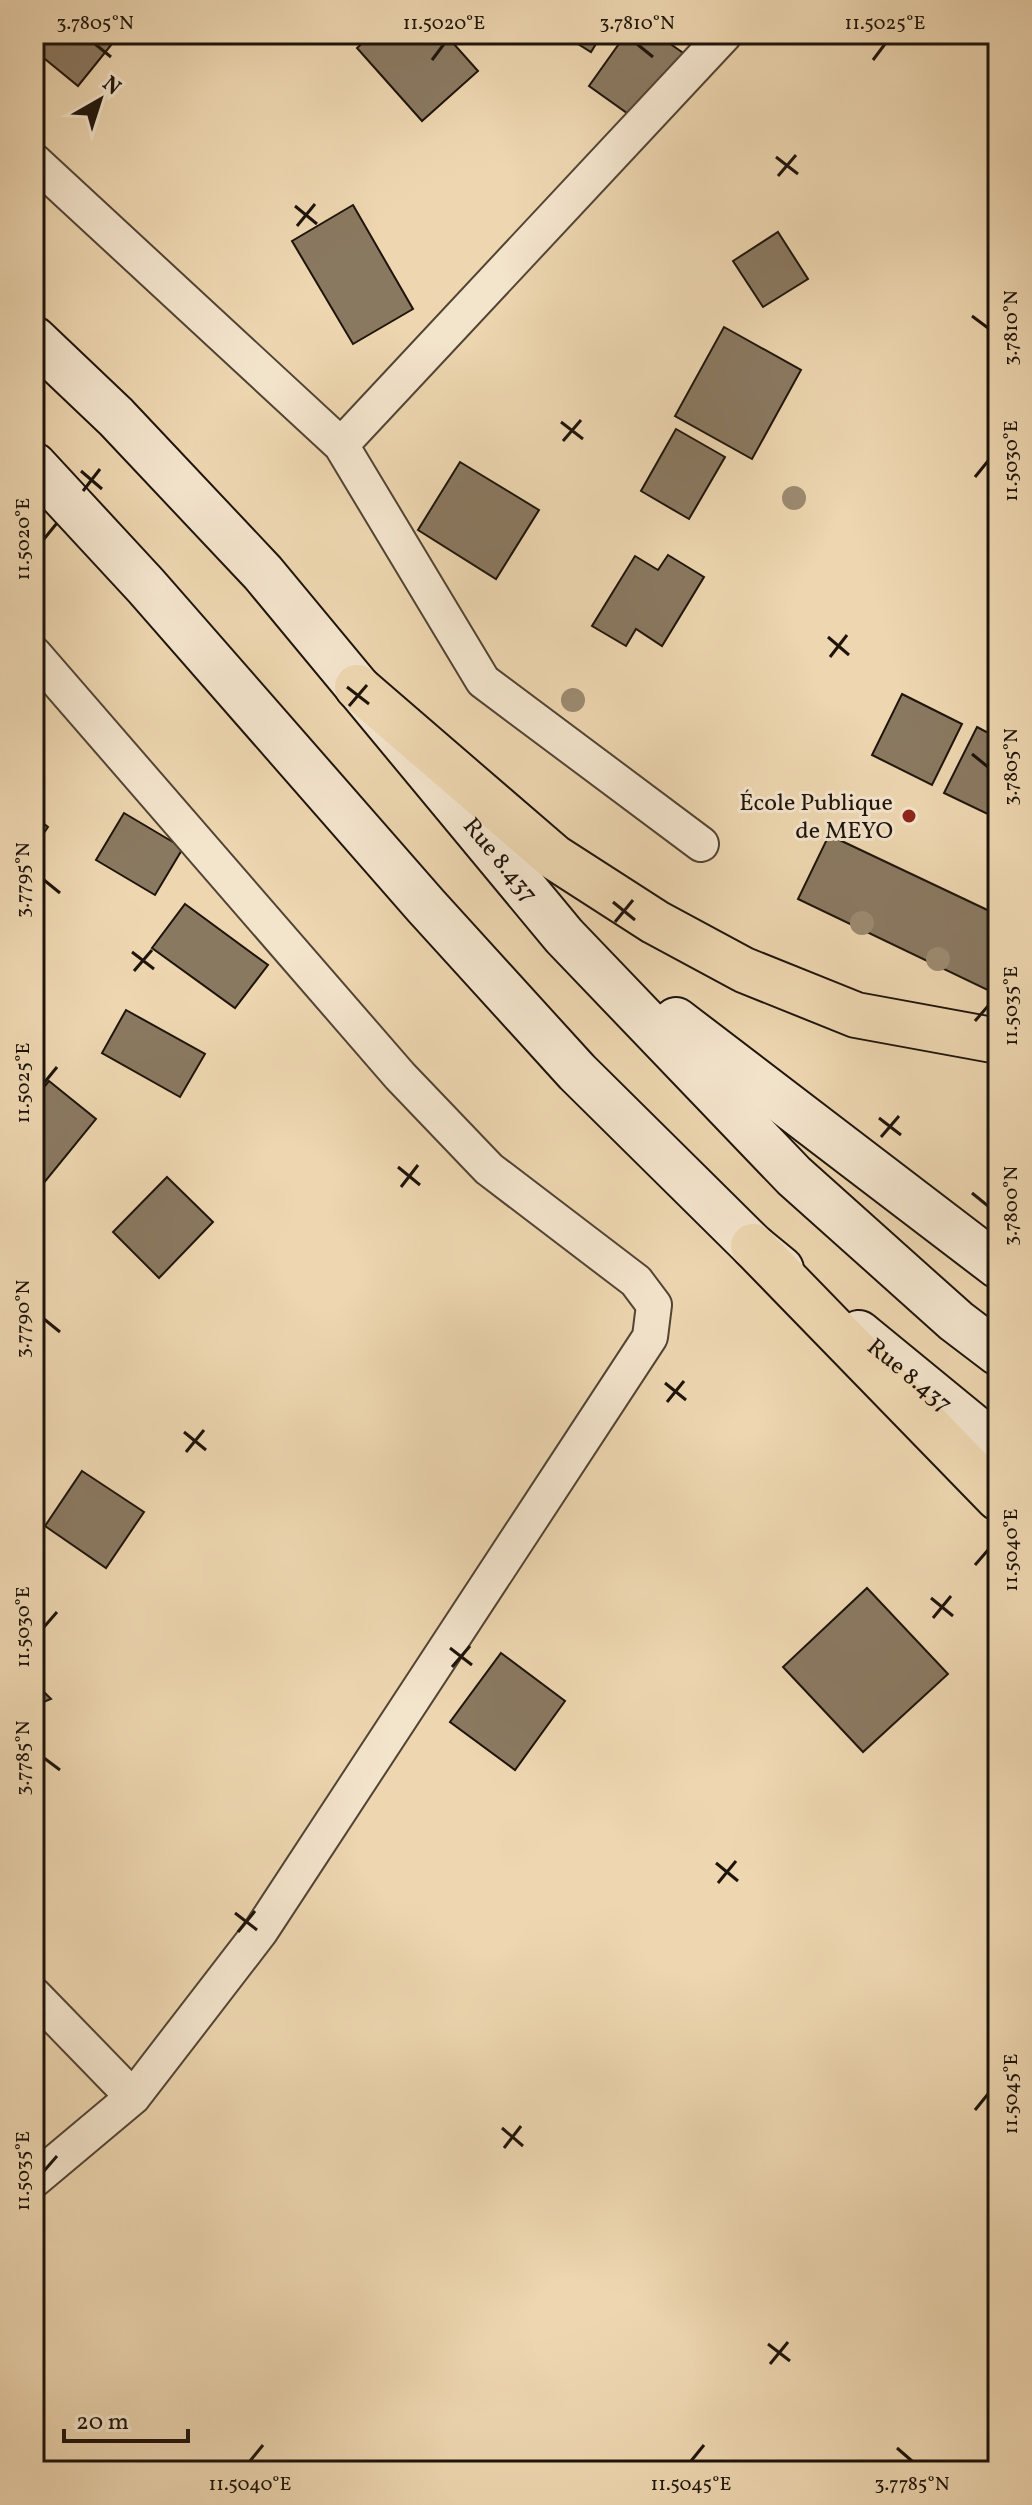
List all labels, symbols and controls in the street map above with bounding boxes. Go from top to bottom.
text: 3.7805°N [56,10,134,38]
text: 11.5020°E [403,10,485,38]
text: 3.7810°N [599,10,675,38]
text: 11.5025°E [845,10,925,38]
north arrow [60,60,140,140]
text: N [95,69,127,103]
text: 3.7810°N [998,290,1026,366]
text: 11.5030°E [998,420,1026,502]
text: 11.5020°E [10,498,38,580]
text: 3.7805°N [998,728,1026,806]
place label: École Publique de MEYO [739,787,893,849]
marker: École Publique de MEYO [900,807,918,825]
street label: Rue 8.437 [454,811,545,911]
text: 3.7795°N [10,842,38,918]
text: 11.5035°E [998,966,1026,1046]
text: 11.5025°E [10,1043,38,1123]
text: 3.7800°N [998,1166,1026,1246]
text: 3.7790°N [10,1280,38,1358]
street label: Rue 8.437 [859,1331,959,1422]
text: 11.5040°E [998,1508,1026,1592]
text: 11.5030°E [10,1586,38,1668]
text: 3.7785°N [10,1720,38,1796]
text: 11.5045°E [998,2053,1026,2135]
text: 11.5035°E [10,2131,38,2211]
scale bar [64,2393,188,2443]
text: 20 m [76,2406,129,2440]
text: 11.5040°E [208,2471,292,2499]
text: 11.5045°E [650,2471,732,2499]
text: 3.7785°N [874,2471,950,2499]

